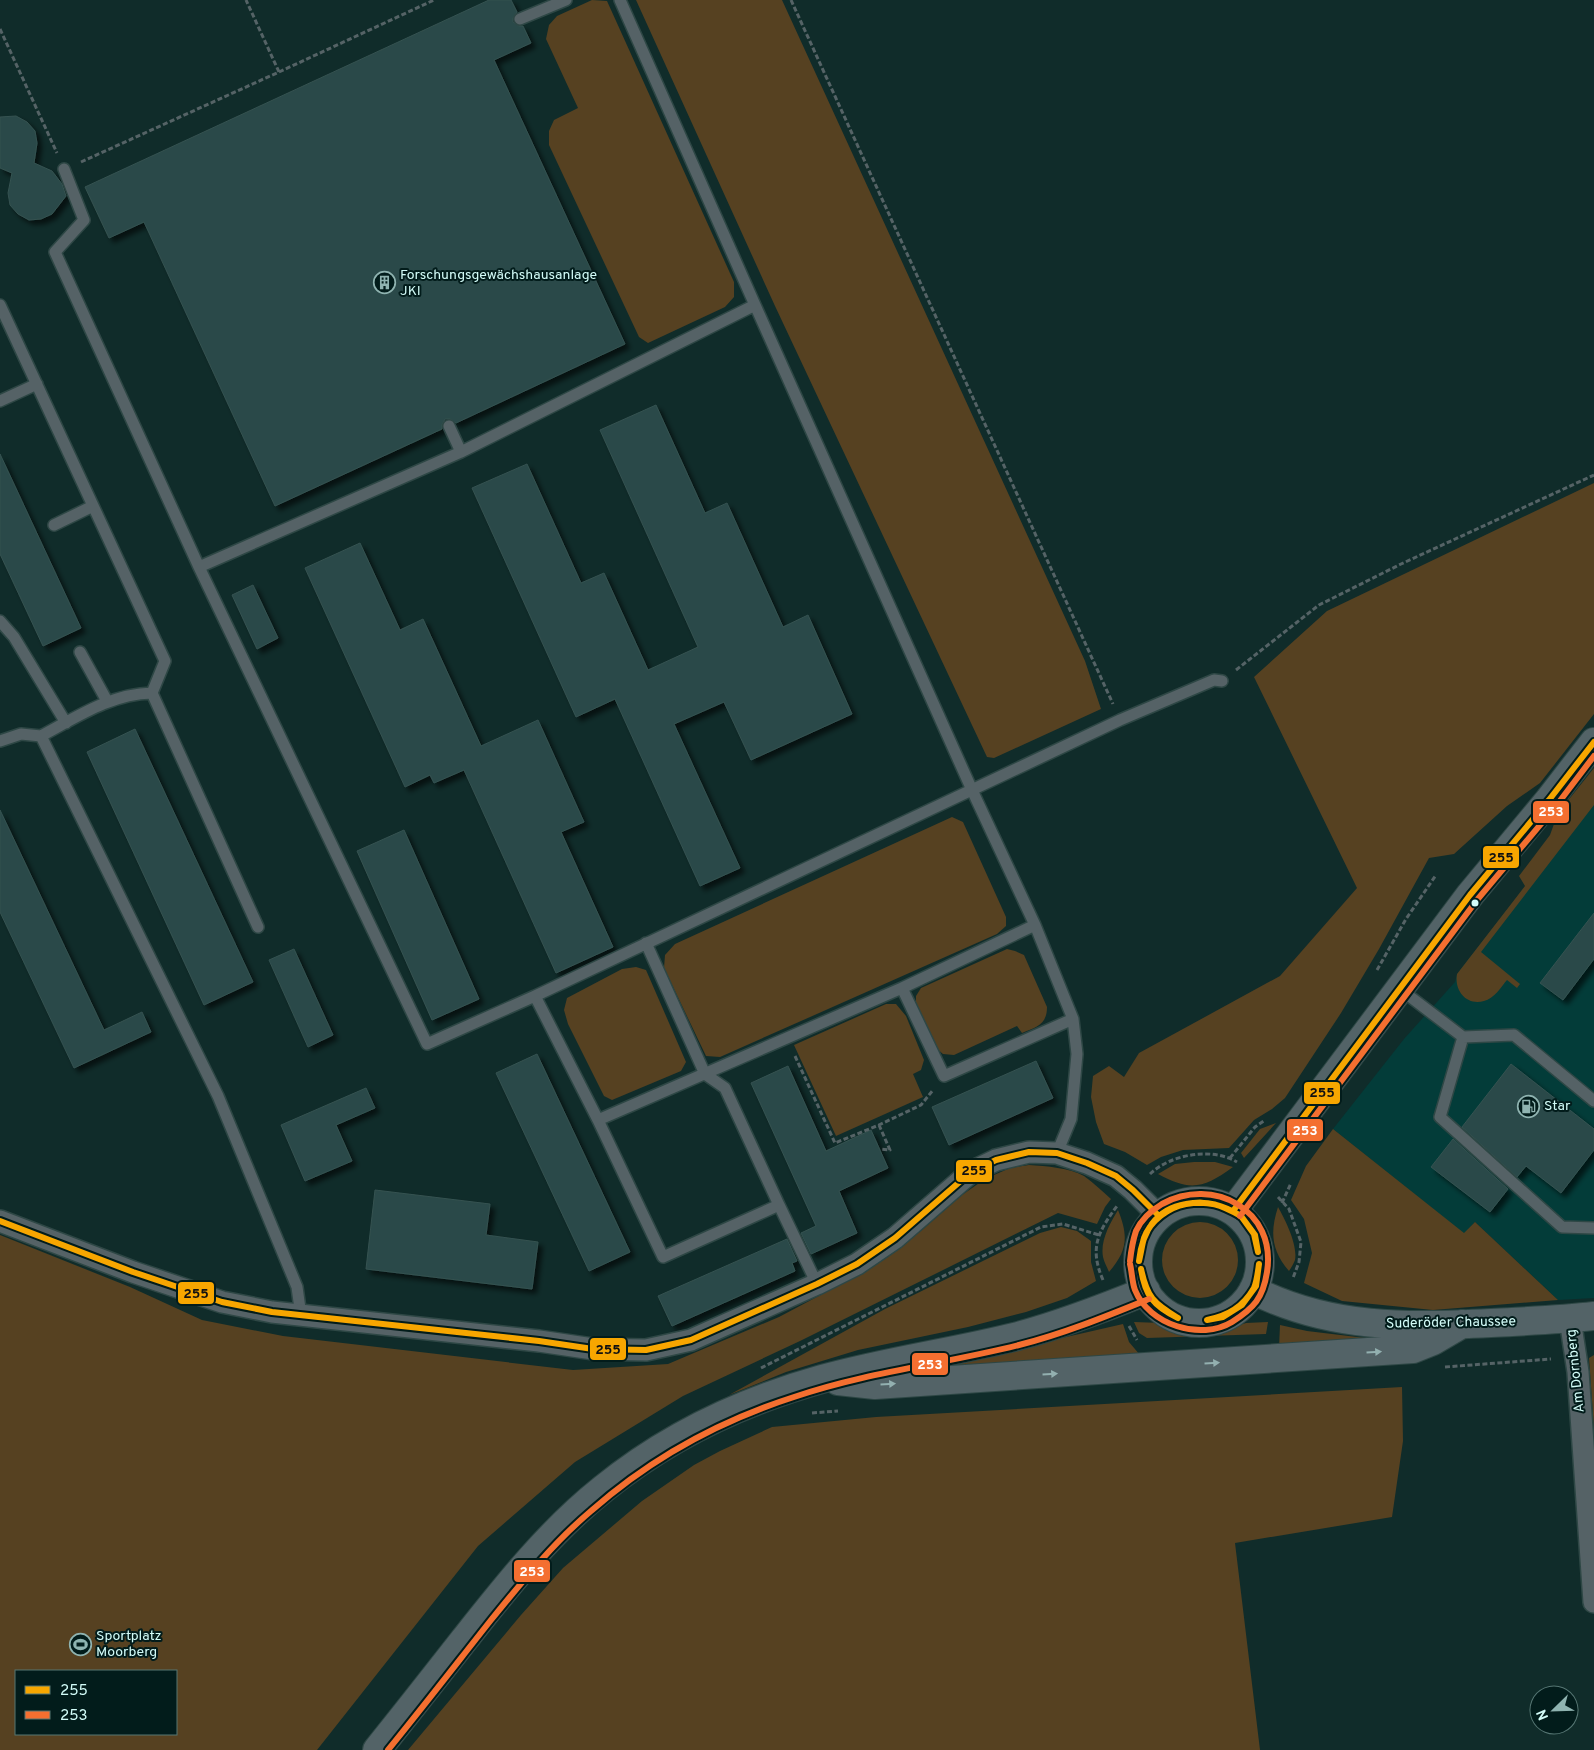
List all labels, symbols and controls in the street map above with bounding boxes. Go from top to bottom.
place label: Forschungsgewächshausanlage JKI [400,267,597,300]
building icon: Forschungsgewächshausanlage JKI [372,271,396,295]
line badge: 253 [1532,800,1570,824]
text: 253 [1538,804,1564,821]
line badge: 255 [1482,845,1520,869]
text: 255 [1488,850,1514,867]
unlabelled marker [1470,898,1480,908]
line badge: 255 [1303,1081,1341,1105]
text: 255 [1309,1085,1335,1102]
fuel station icon: Star [1516,1094,1540,1118]
place label: Star [1544,1098,1571,1115]
line badge: 253 [1286,1118,1324,1142]
text: 253 [1292,1123,1318,1140]
line badge: 255 [955,1159,993,1183]
text: 255 [961,1163,987,1180]
line badge: 255 [177,1281,215,1305]
text: 255 [183,1286,209,1303]
street label: Suderöder Chaussee [1386,1313,1516,1333]
street label: Am Dornberg [1563,1328,1589,1414]
line badge: 255 [589,1337,627,1361]
text: 255 [595,1342,621,1359]
one-way arrow [1366,1348,1382,1356]
line badge: 253 [911,1352,949,1376]
text: 253 [917,1357,943,1374]
one-way arrow [1204,1358,1220,1366]
one-way arrow [1042,1369,1058,1377]
one-way arrow [880,1380,896,1388]
line badge: 253 [513,1559,551,1583]
text: 253 [519,1564,545,1581]
place label: Sportplatz Moorberg [96,1628,162,1661]
sports icon: Sportplatz Moorberg [68,1632,92,1656]
legend [15,1670,178,1735]
text: 255 [60,1682,88,1701]
north arrow [1529,1685,1579,1735]
text: 253 [60,1707,88,1726]
text: N [1534,1707,1553,1722]

